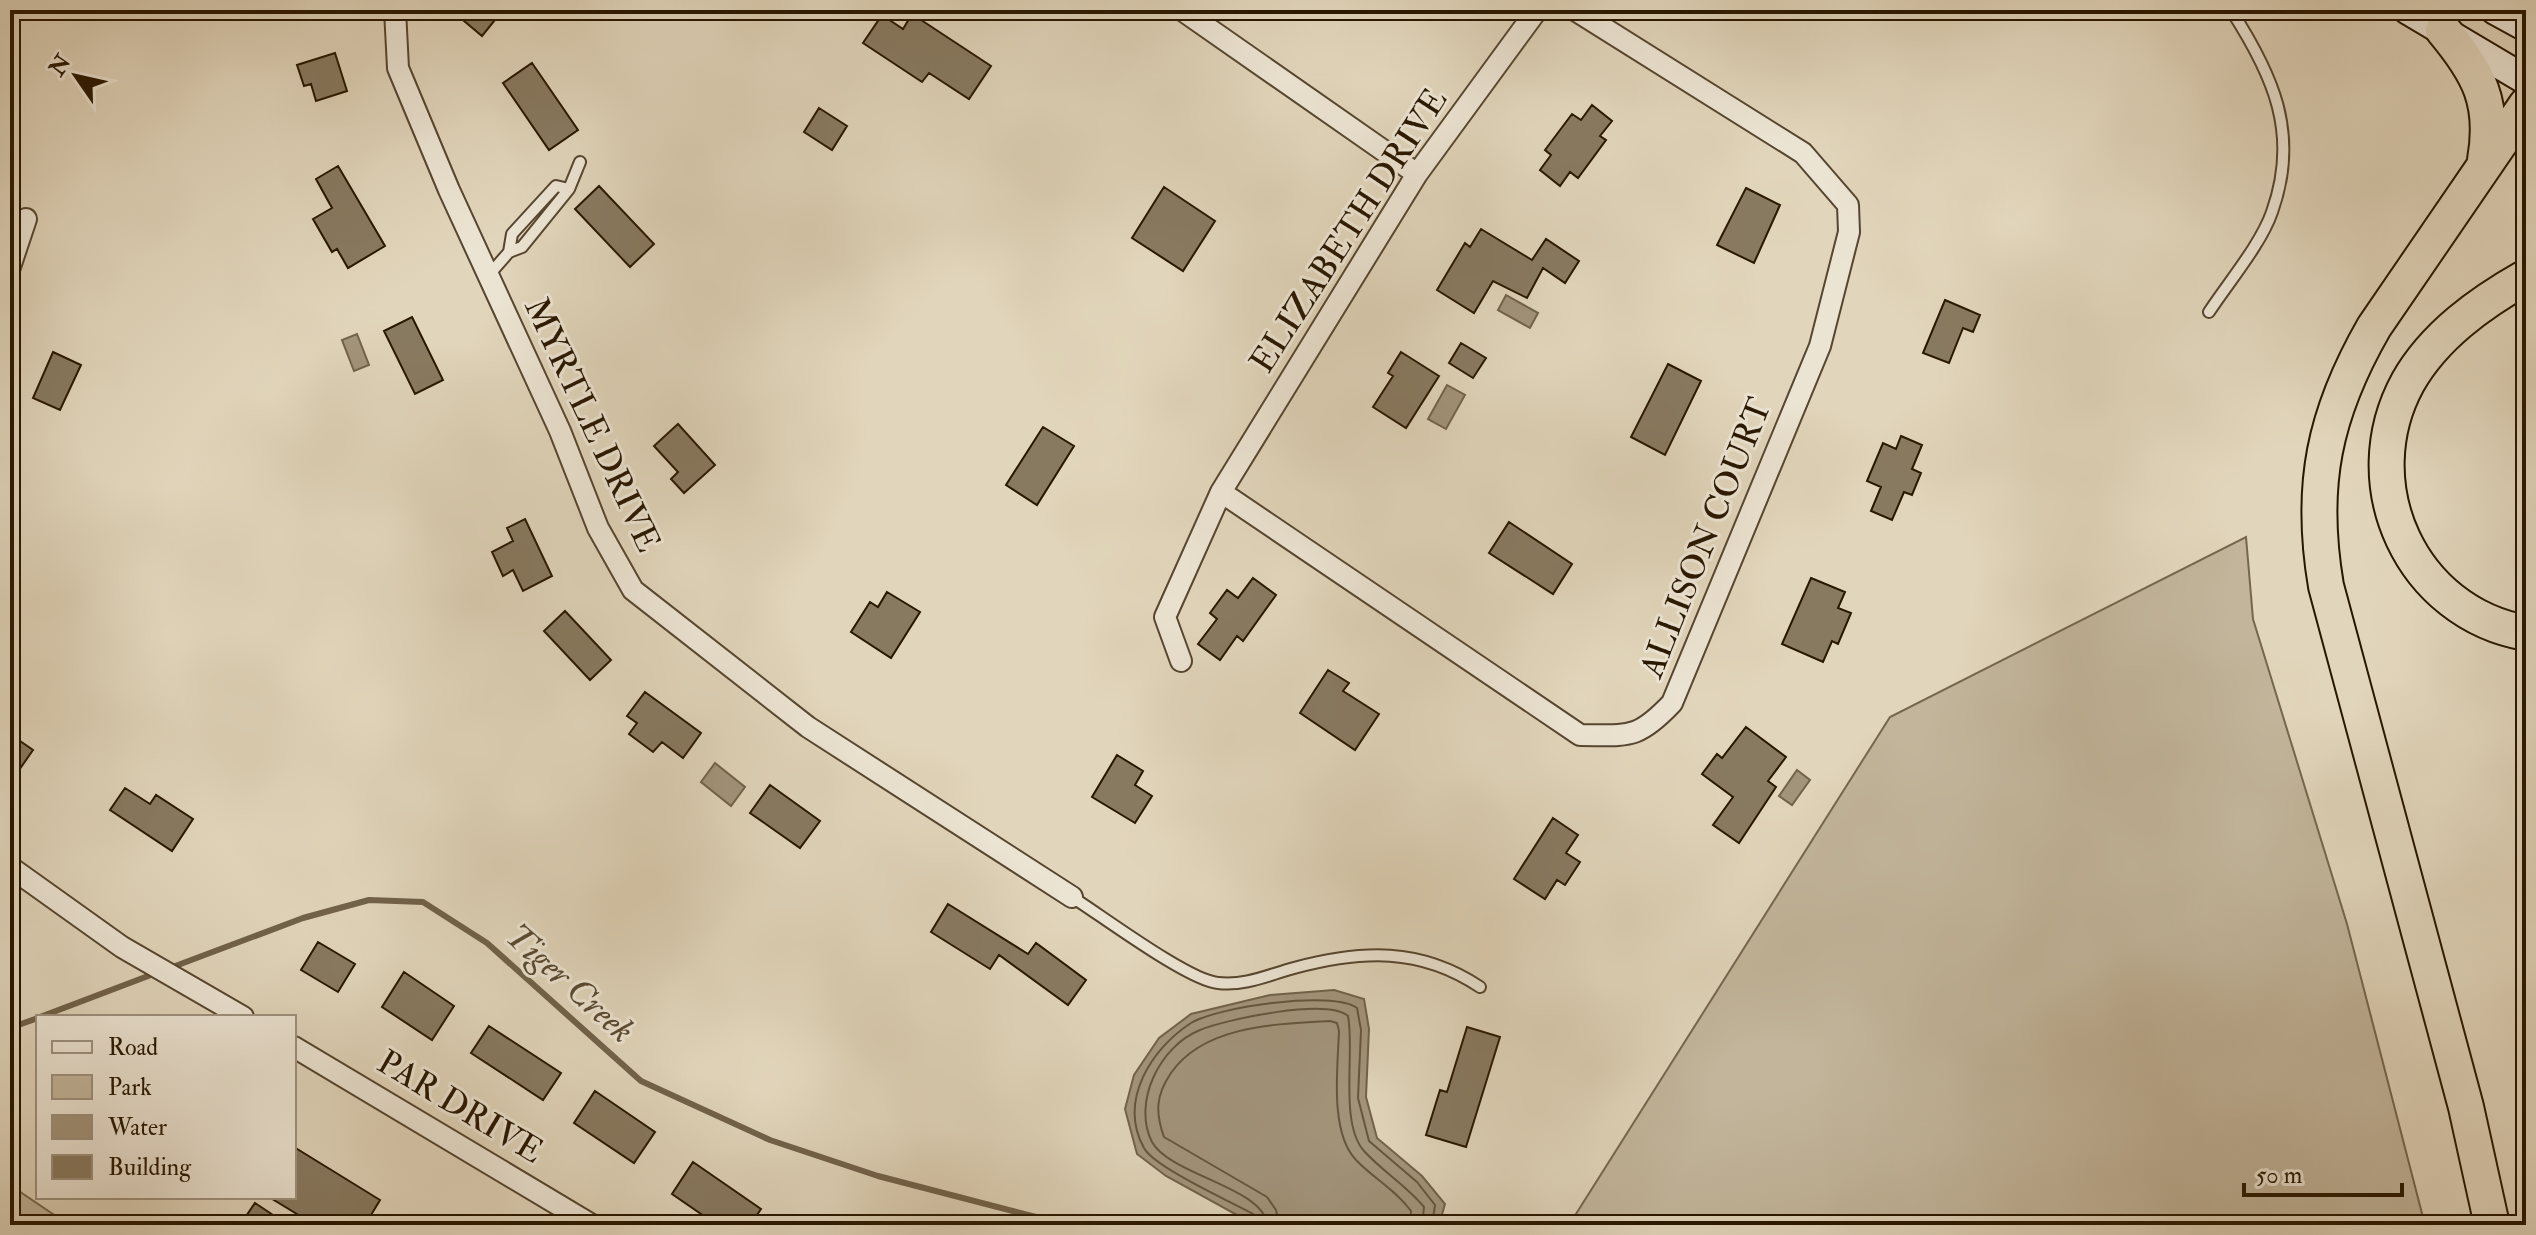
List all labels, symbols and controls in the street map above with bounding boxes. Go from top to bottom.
north arrow [36,36,116,116]
text: N [43,49,78,82]
street label: ELIZABETH DRIVE [1241,81,1457,381]
street label: MYRTLE DRIVE [514,291,670,559]
street label: ALLISON COURT [1630,392,1782,685]
water label: Tiger Creek [496,913,644,1053]
legend [36,1015,296,1199]
text: Road [108,1032,158,1063]
street label: PAR DRIVE [369,1041,551,1173]
text: Park [108,1072,152,1103]
text: Water [107,1112,167,1143]
scale bar [2244,1147,2402,1197]
text: Building [108,1152,192,1183]
text: 50 m [2256,1160,2303,1191]

